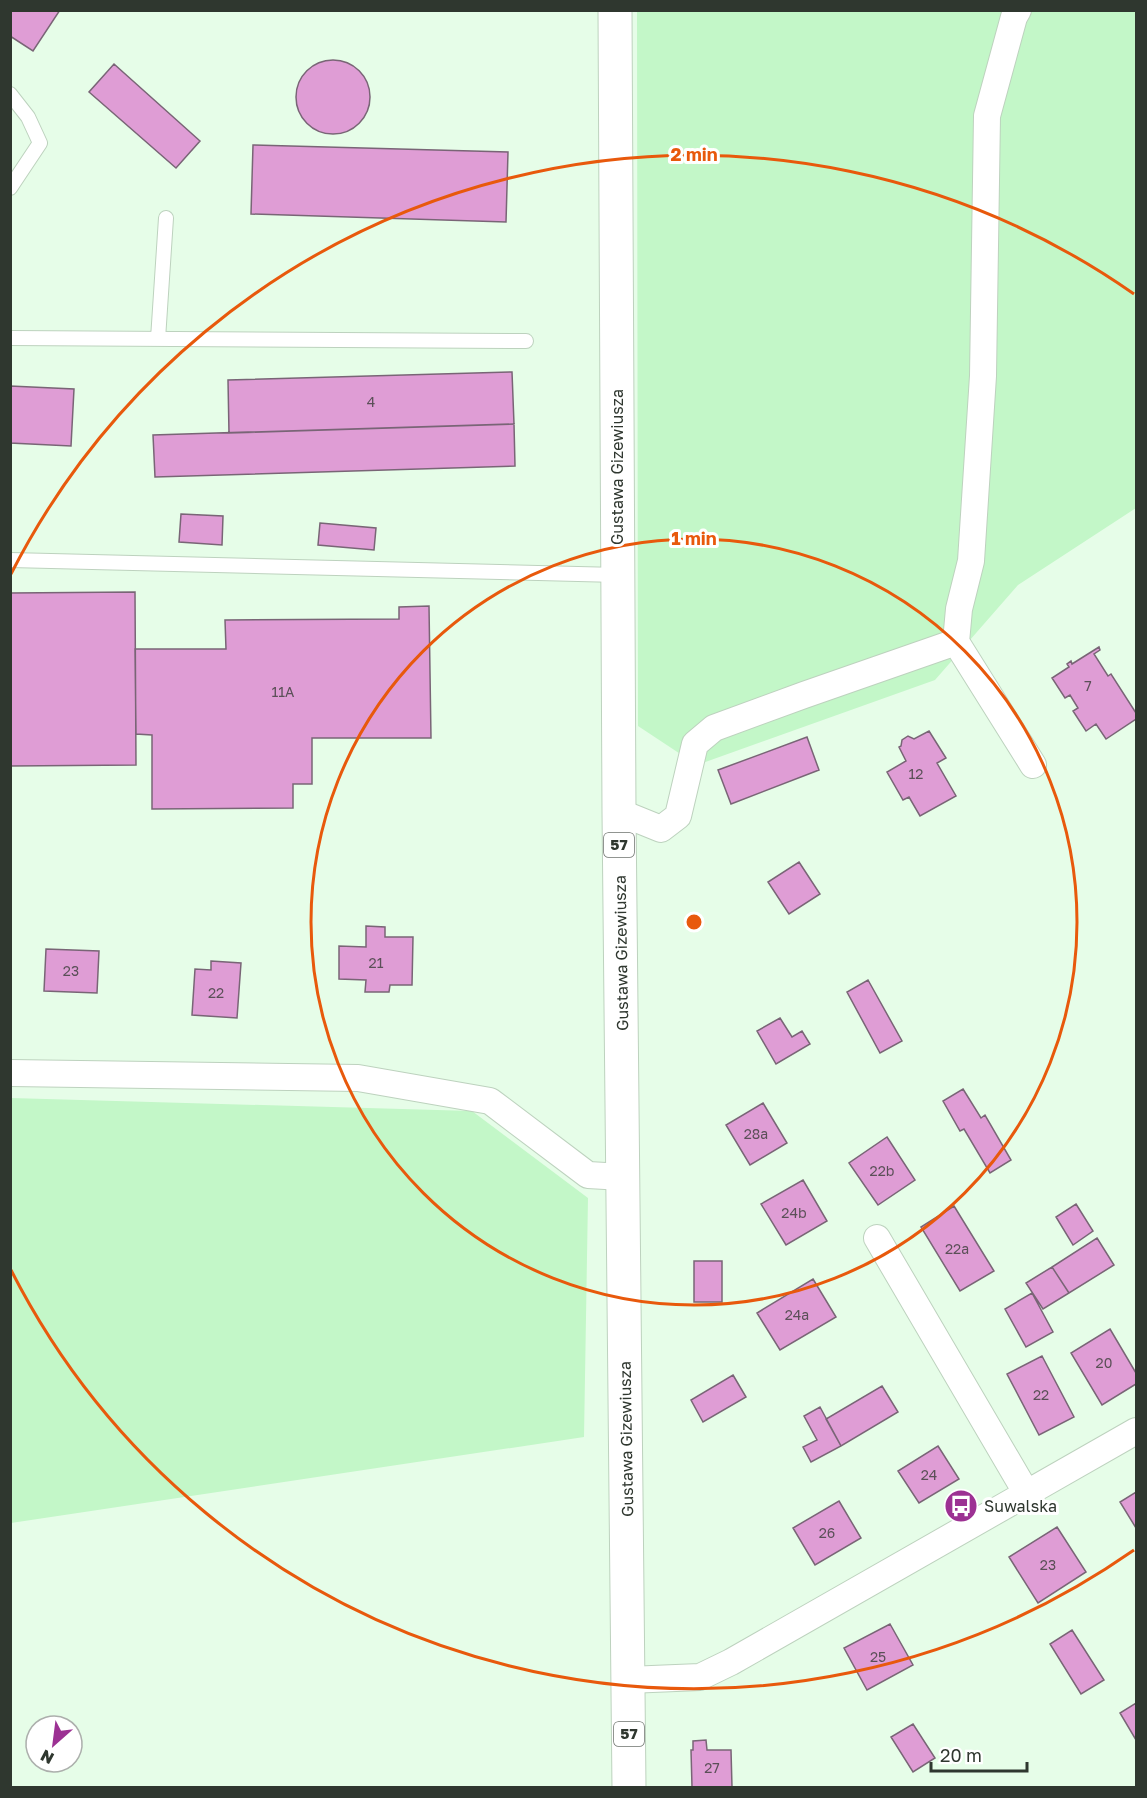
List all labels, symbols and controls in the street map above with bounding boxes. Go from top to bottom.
text: 2 min [670,143,718,165]
street label: Gustawa Gizewiusza [607,389,627,545]
house number: 4 [367,393,375,410]
text: 1 min [671,527,717,549]
house number: 7 [1084,677,1092,694]
house number: 11A [272,683,295,700]
house number: 12 [909,765,923,782]
road number: 57 [604,833,634,857]
street label: Gustawa Gizewiusza [610,875,632,1031]
centre of rings [684,912,704,932]
house number: 21 [369,954,384,971]
house number: 23 [63,962,79,979]
house number: 22 [208,984,224,1001]
house number: 28a [744,1125,768,1142]
house number: 22b [870,1162,894,1179]
house number: 24b [781,1204,807,1221]
house number: 22a [945,1240,969,1257]
house number: 24a [785,1306,809,1323]
house number: 20 [1096,1354,1112,1371]
street label: Gustawa Gizewiusza [615,1361,637,1517]
house number: 22 [1033,1386,1049,1403]
house number: 24 [921,1466,937,1483]
bus stop icon: Suwalska [943,1488,979,1524]
place label: Suwalska [984,1496,1057,1516]
house number: 26 [819,1524,835,1541]
house number: 23 [1040,1556,1056,1573]
house number: 25 [870,1648,886,1665]
north arrow [24,1714,84,1774]
road number: 57 [614,1722,644,1746]
scale bar [931,1735,1027,1773]
text: 20 m [940,1744,982,1766]
text: N [37,1746,57,1769]
house number: 27 [704,1759,720,1776]

